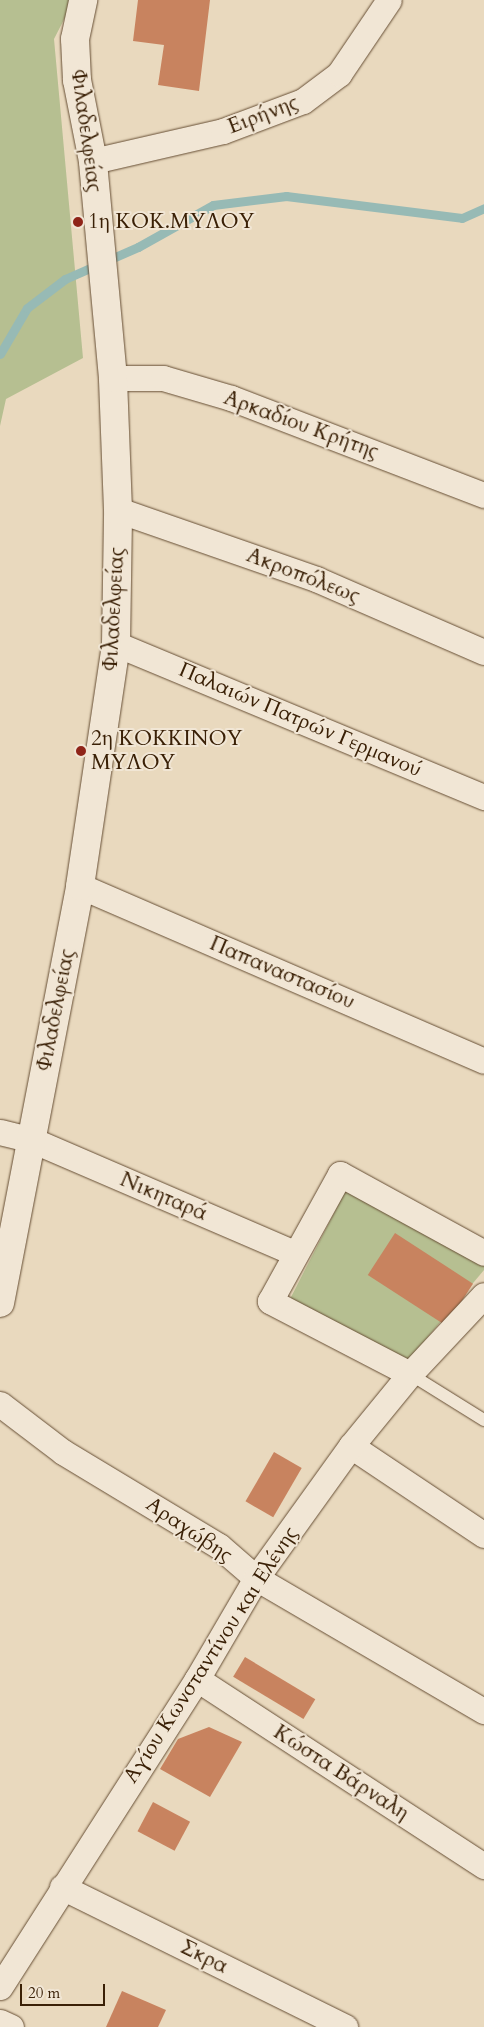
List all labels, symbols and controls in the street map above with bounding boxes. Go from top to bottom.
street label: Φιλαδελφείας [65,68,107,194]
street label: Ειρήνης [224,90,302,140]
place label: 1η ΚΟΚ.ΜΥΛΟΥ [88,209,254,235]
marker: 1η ΚΟΚ.ΜΥΛΟΥ [72,216,84,228]
street label: Αρκαδίου Κρήτης [220,385,382,465]
street label: Ακροπόλεως [243,543,363,609]
street label: Φιλαδελφείας [98,547,130,671]
street label: Παλαιών Πατρών Γερμανού [175,657,425,783]
place label: 2η ΚΟΚΚΙΝΟΥ ΜΥΛΟΥ [91,726,242,776]
marker: 2η ΚΟΚΚΙΝΟΥ ΜΥΛΟΥ [75,745,87,757]
street label: Παπαναστασίου [206,931,358,1015]
street label: Φιλαδελφείας [32,947,80,1073]
street label: Νικηταρά [116,1167,212,1227]
street label: Αραχώβης [141,1492,237,1568]
street label: Αγίου Κωνσταντίνου και Ελένης [119,1522,303,1788]
street label: Κώστα Βάρναλη [269,1720,413,1826]
street label: Σκρα [176,1935,232,1979]
scale bar [22,1974,108,2006]
text: 20 m [28,1983,60,2003]

